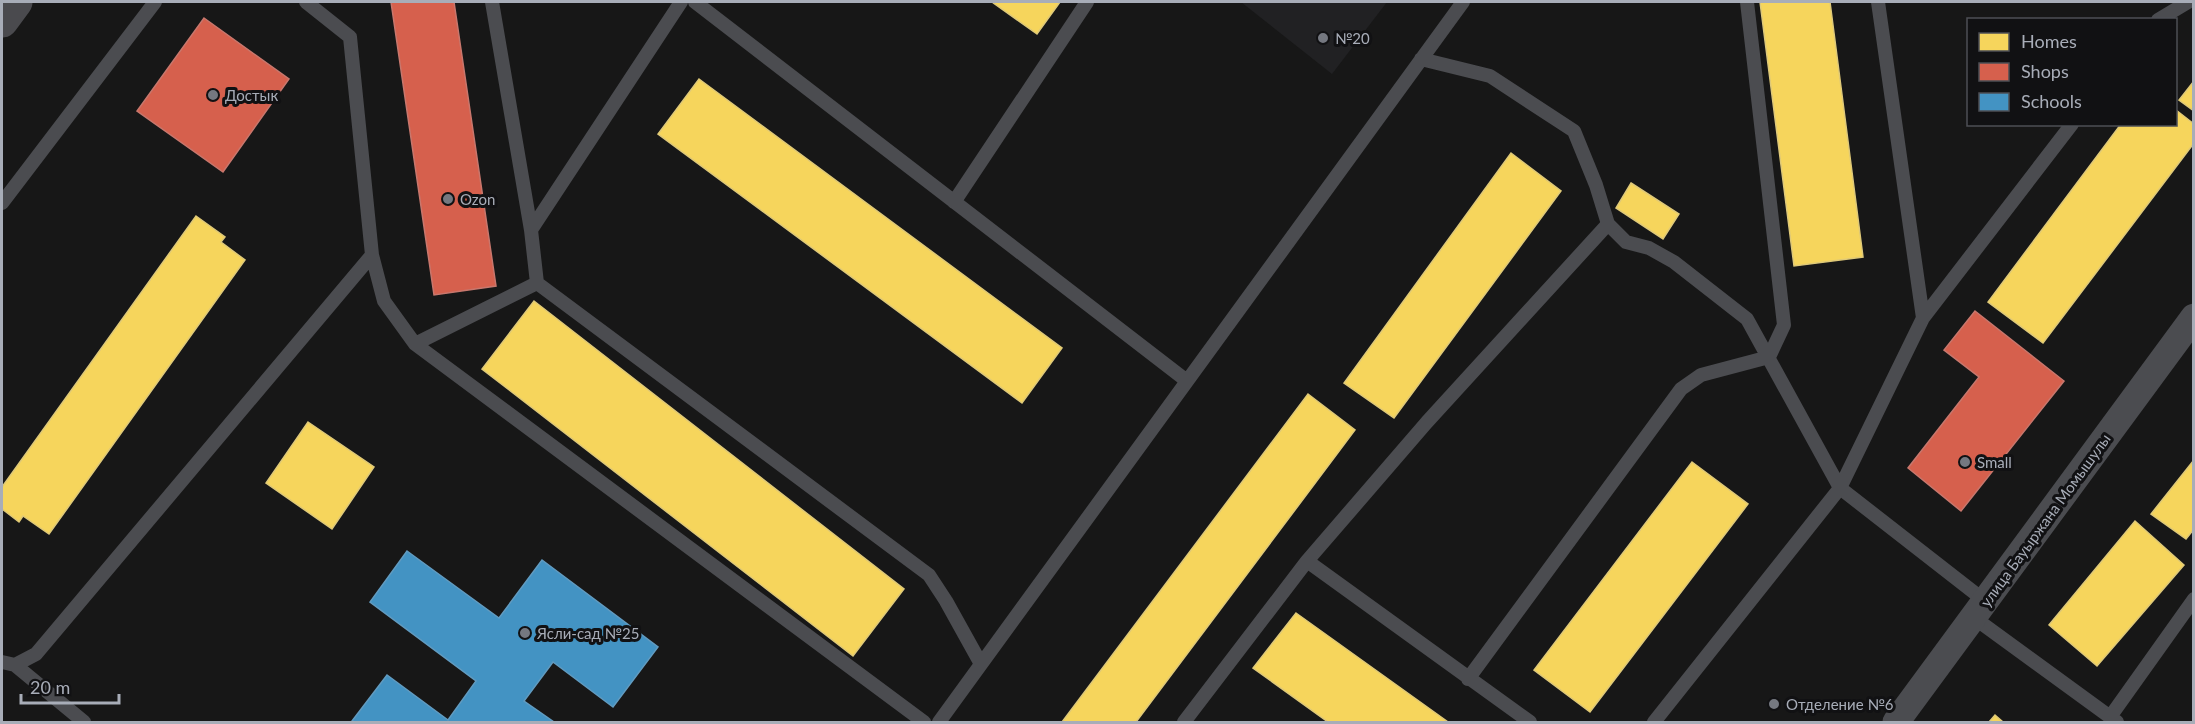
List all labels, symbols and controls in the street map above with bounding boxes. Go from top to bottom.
legend [1967,18,2177,126]
place label: №20 [1335,29,1370,47]
text: Homes [2021,30,2077,52]
marker: №20 [1316,31,1330,45]
text: Shops [2021,60,2069,82]
place label: Достык [225,86,278,104]
marker: Достык [206,88,220,102]
text: Schools [2021,90,2082,112]
place label: Ozon [460,190,495,208]
marker: Ozon [441,192,455,206]
street label: улица Бауыржана Момышулы [1976,430,2114,610]
place label: Small [1977,453,2012,471]
marker: Small [1958,455,1972,469]
place label: Ясли-сад №25 [536,624,639,642]
marker: Ясли-сад №25 [518,626,532,640]
scale bar [21,667,118,705]
text: 20 m [30,676,70,698]
place label: Отделение №6 [1786,695,1894,713]
marker: Отделение №6 [1767,697,1781,711]

